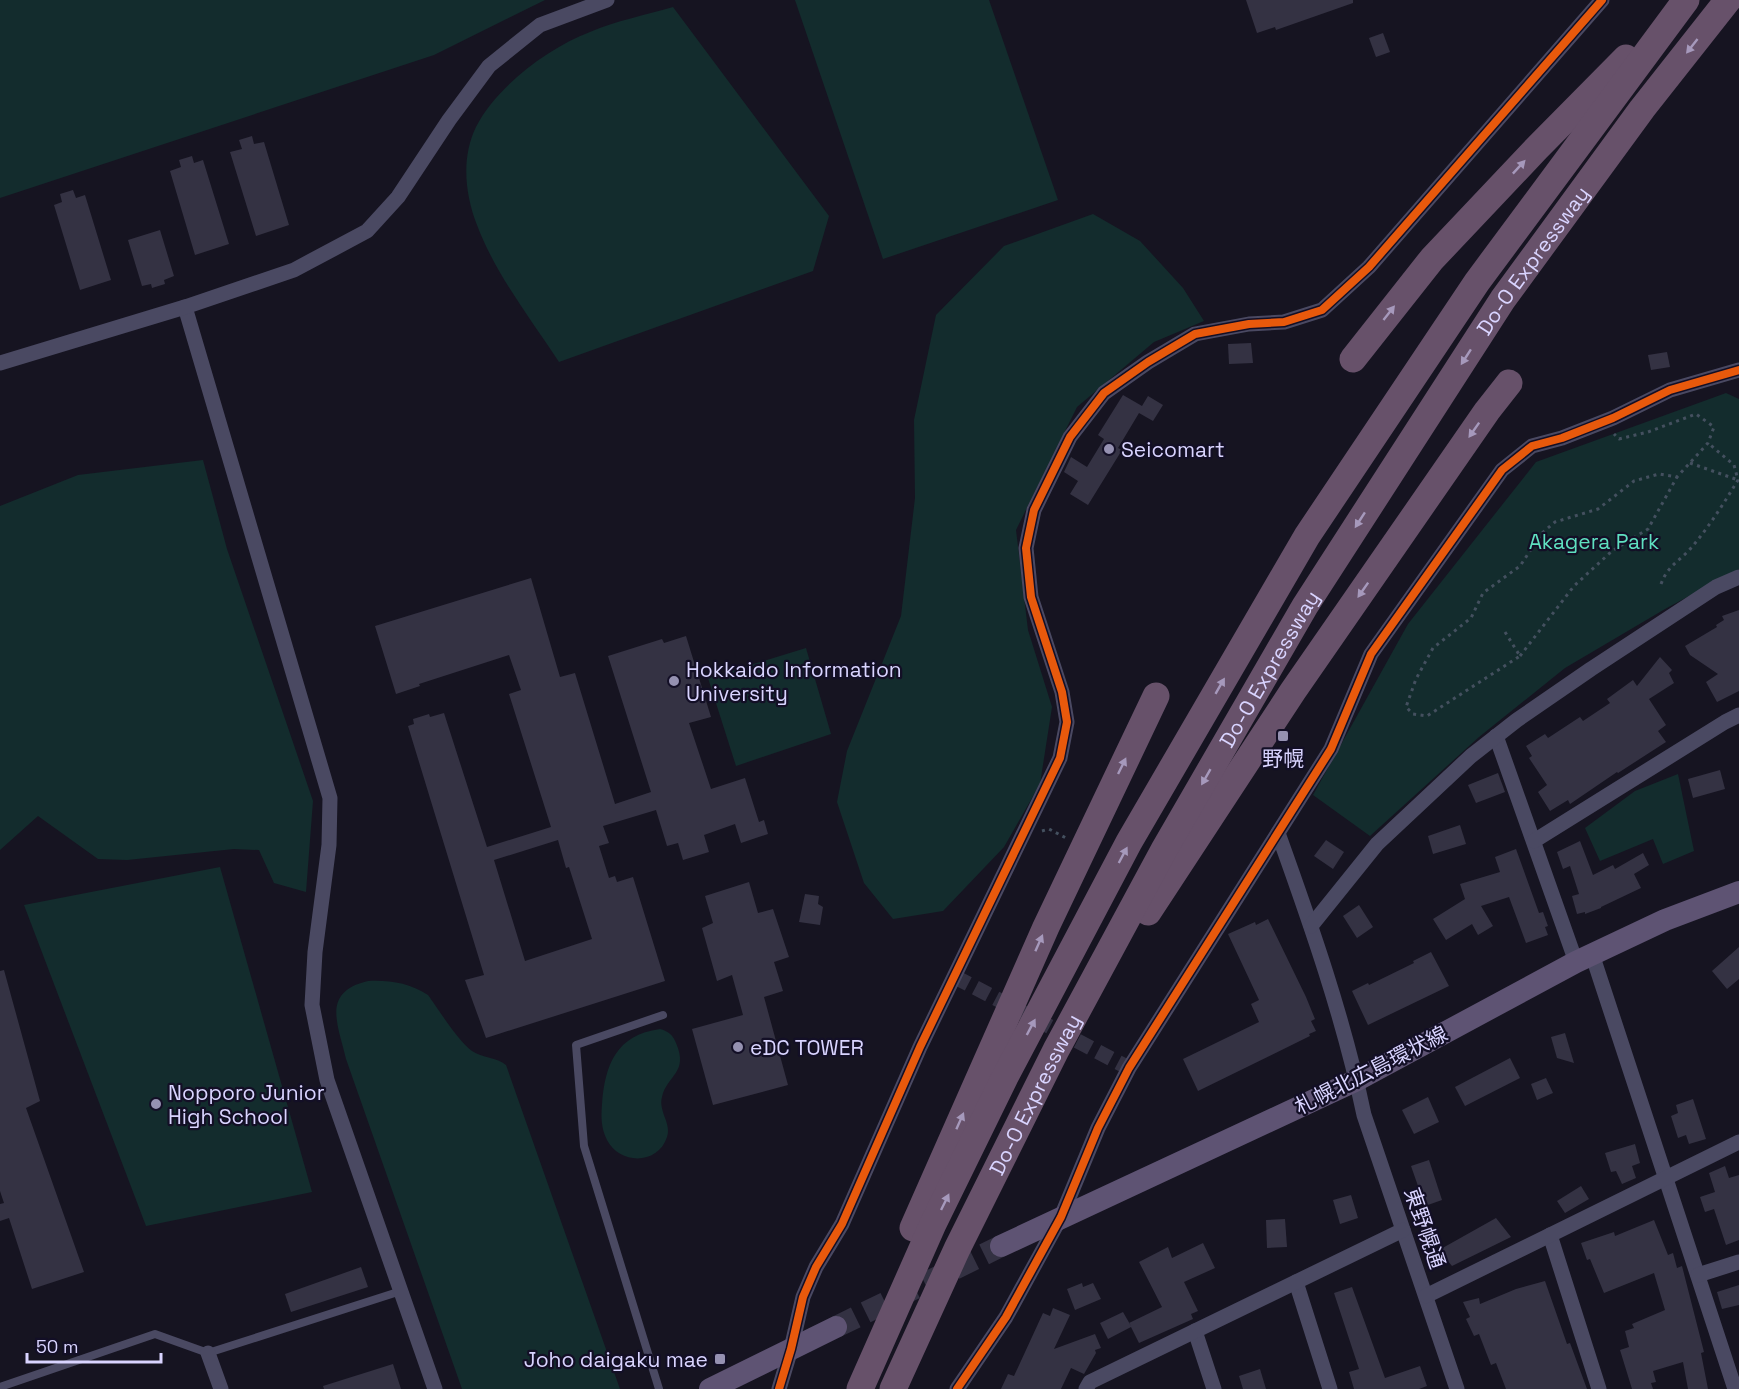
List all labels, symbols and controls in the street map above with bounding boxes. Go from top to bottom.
one-way arrow [1685,38,1698,54]
one-way arrow [1511,160,1525,174]
street label: Do-O Expressway [1470,181,1595,340]
one-way arrow [1383,305,1395,320]
one-way arrow [1460,348,1472,364]
one-way arrow [1468,421,1480,437]
place label: Seicomart [1121,436,1225,463]
marker: Seicomart [1102,442,1116,456]
one-way arrow [1355,512,1366,529]
park label: Akagera Park [1529,528,1659,555]
one-way arrow [1358,582,1369,598]
street label: Do-O Expressway [1213,585,1325,752]
place label: Hokkaido Information University [686,656,902,707]
marker: Hokkaido Information University [667,674,681,688]
one-way arrow [1215,677,1225,694]
marker: 野幌 [1276,729,1290,743]
place label: 野幌 [1262,745,1304,772]
one-way arrow [1118,758,1127,775]
one-way arrow [1201,769,1211,786]
one-way arrow [1118,846,1128,863]
one-way arrow [1034,933,1044,951]
street label: Do-O Expressway [983,1009,1087,1179]
one-way arrow [1027,1019,1036,1036]
street label: 札幌北広島環状線 [1290,1020,1452,1120]
place label: eDC TOWER [750,1034,864,1061]
marker: eDC TOWER [731,1040,745,1054]
place label: Nopporo Junior High School [168,1079,325,1130]
marker: Nopporo Junior High School [149,1097,163,1111]
one-way arrow [955,1111,965,1129]
street label: 東野幌通 [1399,1184,1451,1272]
one-way arrow [940,1193,949,1210]
scale bar [27,1326,160,1364]
text: 50 m [36,1335,78,1358]
place label: Joho daigaku mae [524,1346,708,1373]
marker: Joho daigaku mae [713,1352,727,1366]

